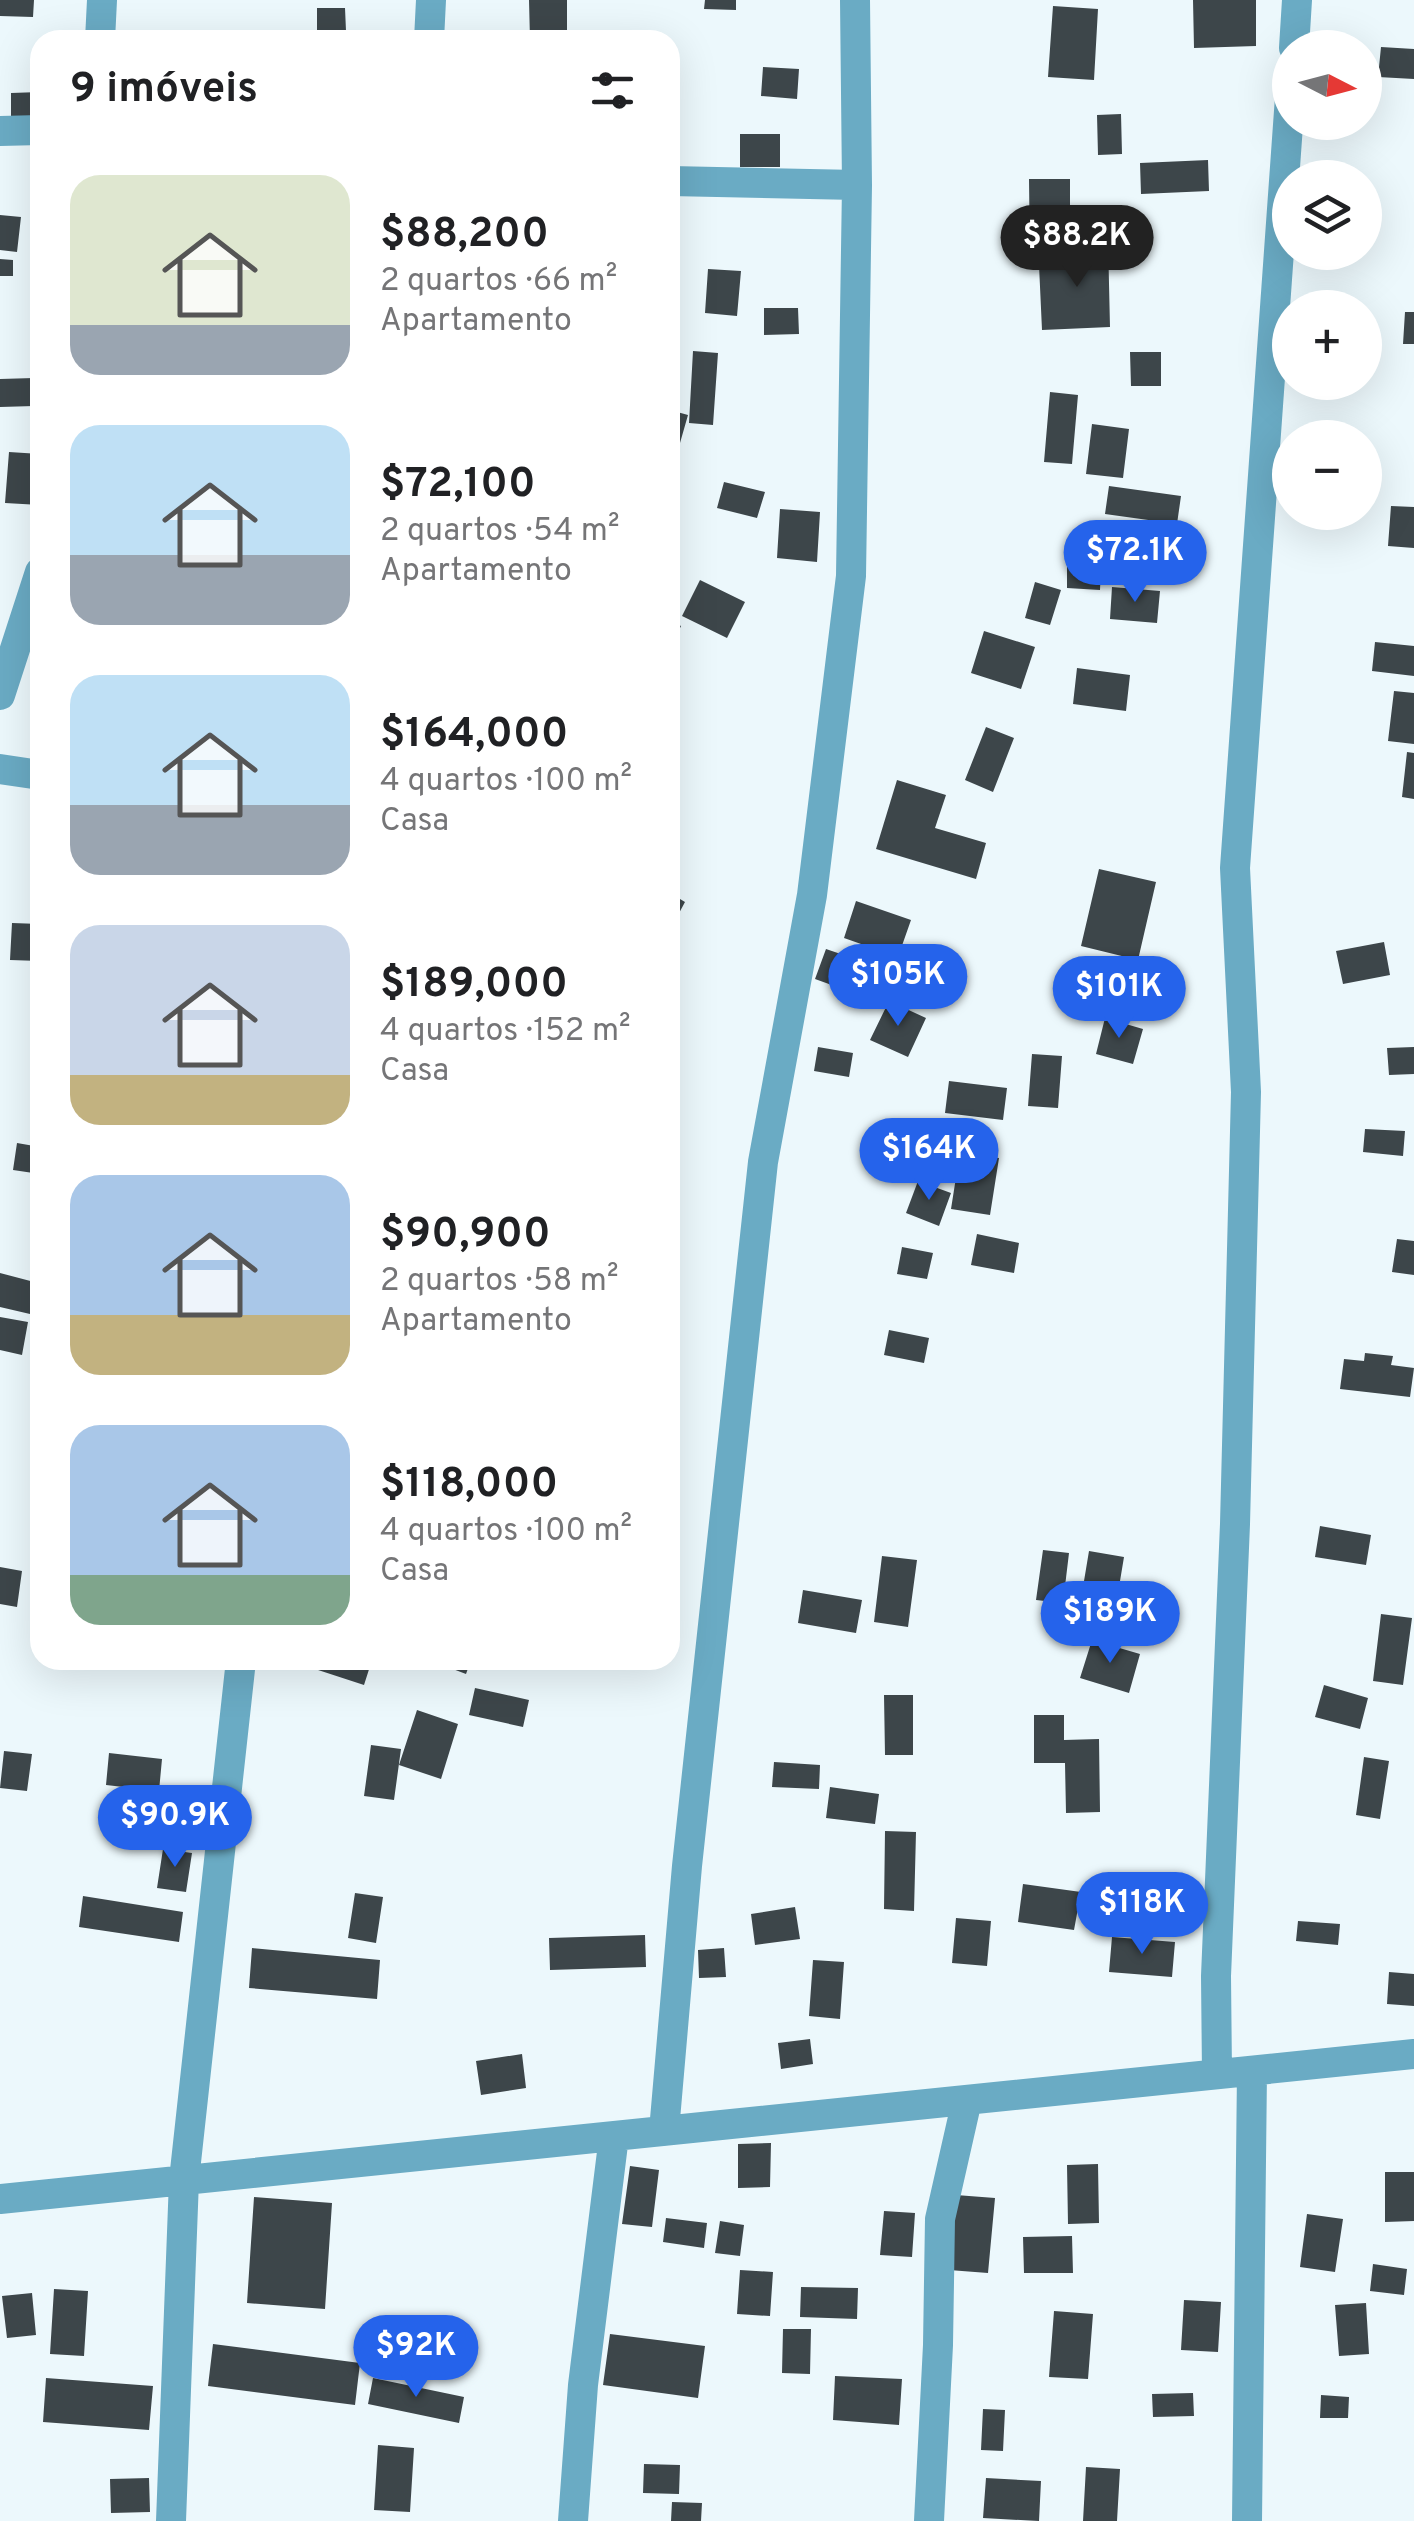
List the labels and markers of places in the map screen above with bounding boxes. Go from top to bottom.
pin: $88.2K [996,205,1158,290]
pin: $72.1K [1054,520,1216,605]
pin: $105K [828,944,968,1029]
pin: $101K [1049,956,1189,1041]
pin: $164K [859,1118,999,1203]
pin: $189K [1040,1581,1180,1666]
pin: $90.9K [94,1785,256,1870]
pin: $118K [1072,1872,1212,1957]
pin: $92K [357,2315,475,2400]

